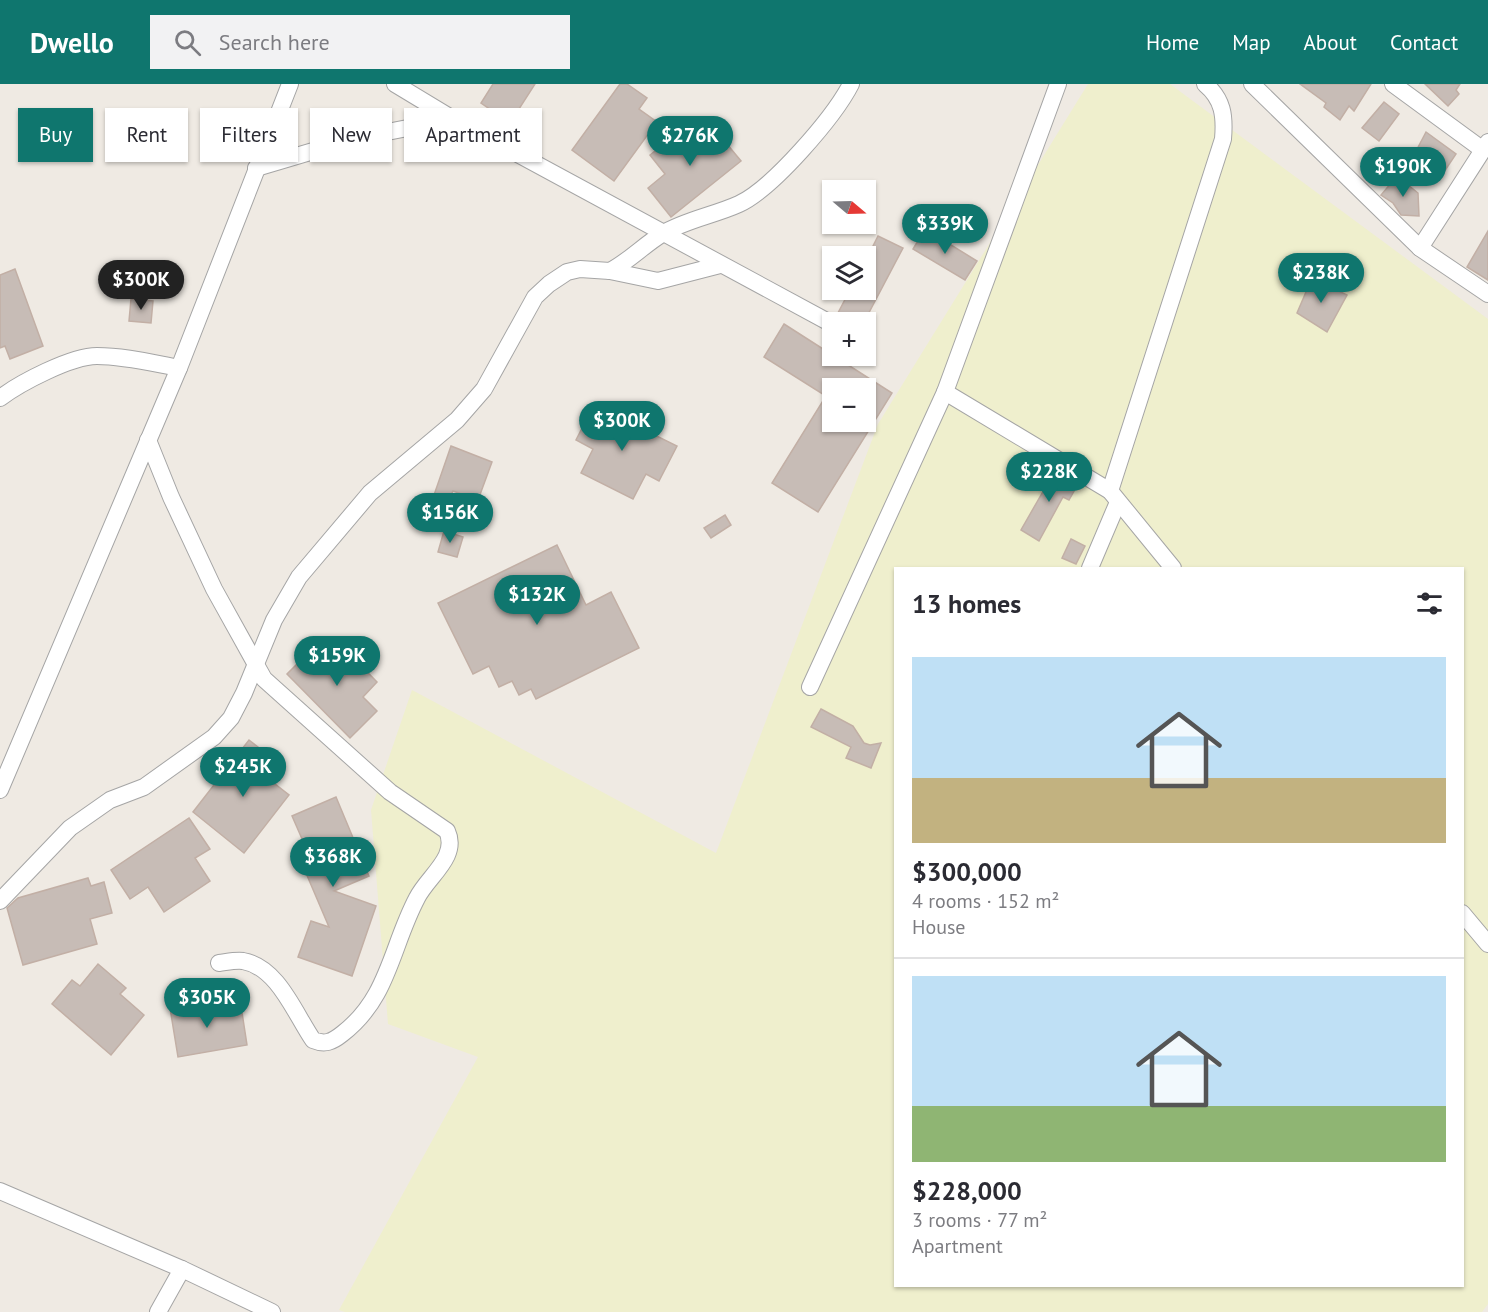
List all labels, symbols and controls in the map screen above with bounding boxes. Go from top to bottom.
search box [150,15,570,69]
text: Dwello [30,24,114,61]
icon: search [171,26,204,59]
text: Search here [219,28,330,56]
text: Home [1146,29,1199,56]
text: Map [1232,29,1271,56]
text: About [1304,29,1357,56]
text: Contact [1390,29,1458,56]
chip: Buy [18,108,93,162]
chip: Rent [105,108,188,162]
chip: Filters [200,108,298,162]
chip: New [310,108,392,162]
chip: Apartment [404,108,542,162]
pin: $276K [648,116,732,167]
text: $276K [661,122,719,148]
pin: $190K [1361,147,1445,198]
text: $190K [1374,153,1432,179]
north arrow [822,180,876,234]
map controls [822,180,876,432]
pin: $339K [903,204,987,255]
text: $339K [916,210,974,236]
button: layers [822,246,876,300]
pin: $238K [1279,253,1363,304]
text: $238K [1292,259,1350,285]
pin: $300K [99,260,183,311]
text: $300K [112,266,170,292]
button: + [822,312,876,366]
button: − [822,378,876,432]
pin: $300K [580,401,664,452]
text: $300K [593,407,651,433]
pin: $228K [1007,452,1091,503]
text: $228K [1020,458,1078,484]
pin: $156K [408,493,492,544]
text: $156K [421,499,479,525]
pin: $132K [495,575,579,626]
text: $132K [508,581,566,607]
text: 13 homes [912,587,1021,620]
icon: filters [1413,587,1446,620]
pin: $159K [295,636,379,687]
text: $159K [308,642,366,668]
icon: home [1125,696,1233,804]
pin: $245K [201,747,285,798]
text: $245K [214,753,272,779]
pin: $368K [291,837,375,888]
text: $368K [304,843,362,869]
text: $300,000 [912,855,1022,888]
text: 4 rooms · 152 m² [912,888,1059,914]
text: House [912,914,966,940]
pin: $305K [165,978,249,1029]
text: $305K [178,984,236,1010]
icon: home [1125,1015,1233,1123]
text: $228,000 [912,1174,1022,1207]
text: 3 rooms · 77 m² [912,1207,1047,1233]
text: Apartment [912,1233,1003,1259]

